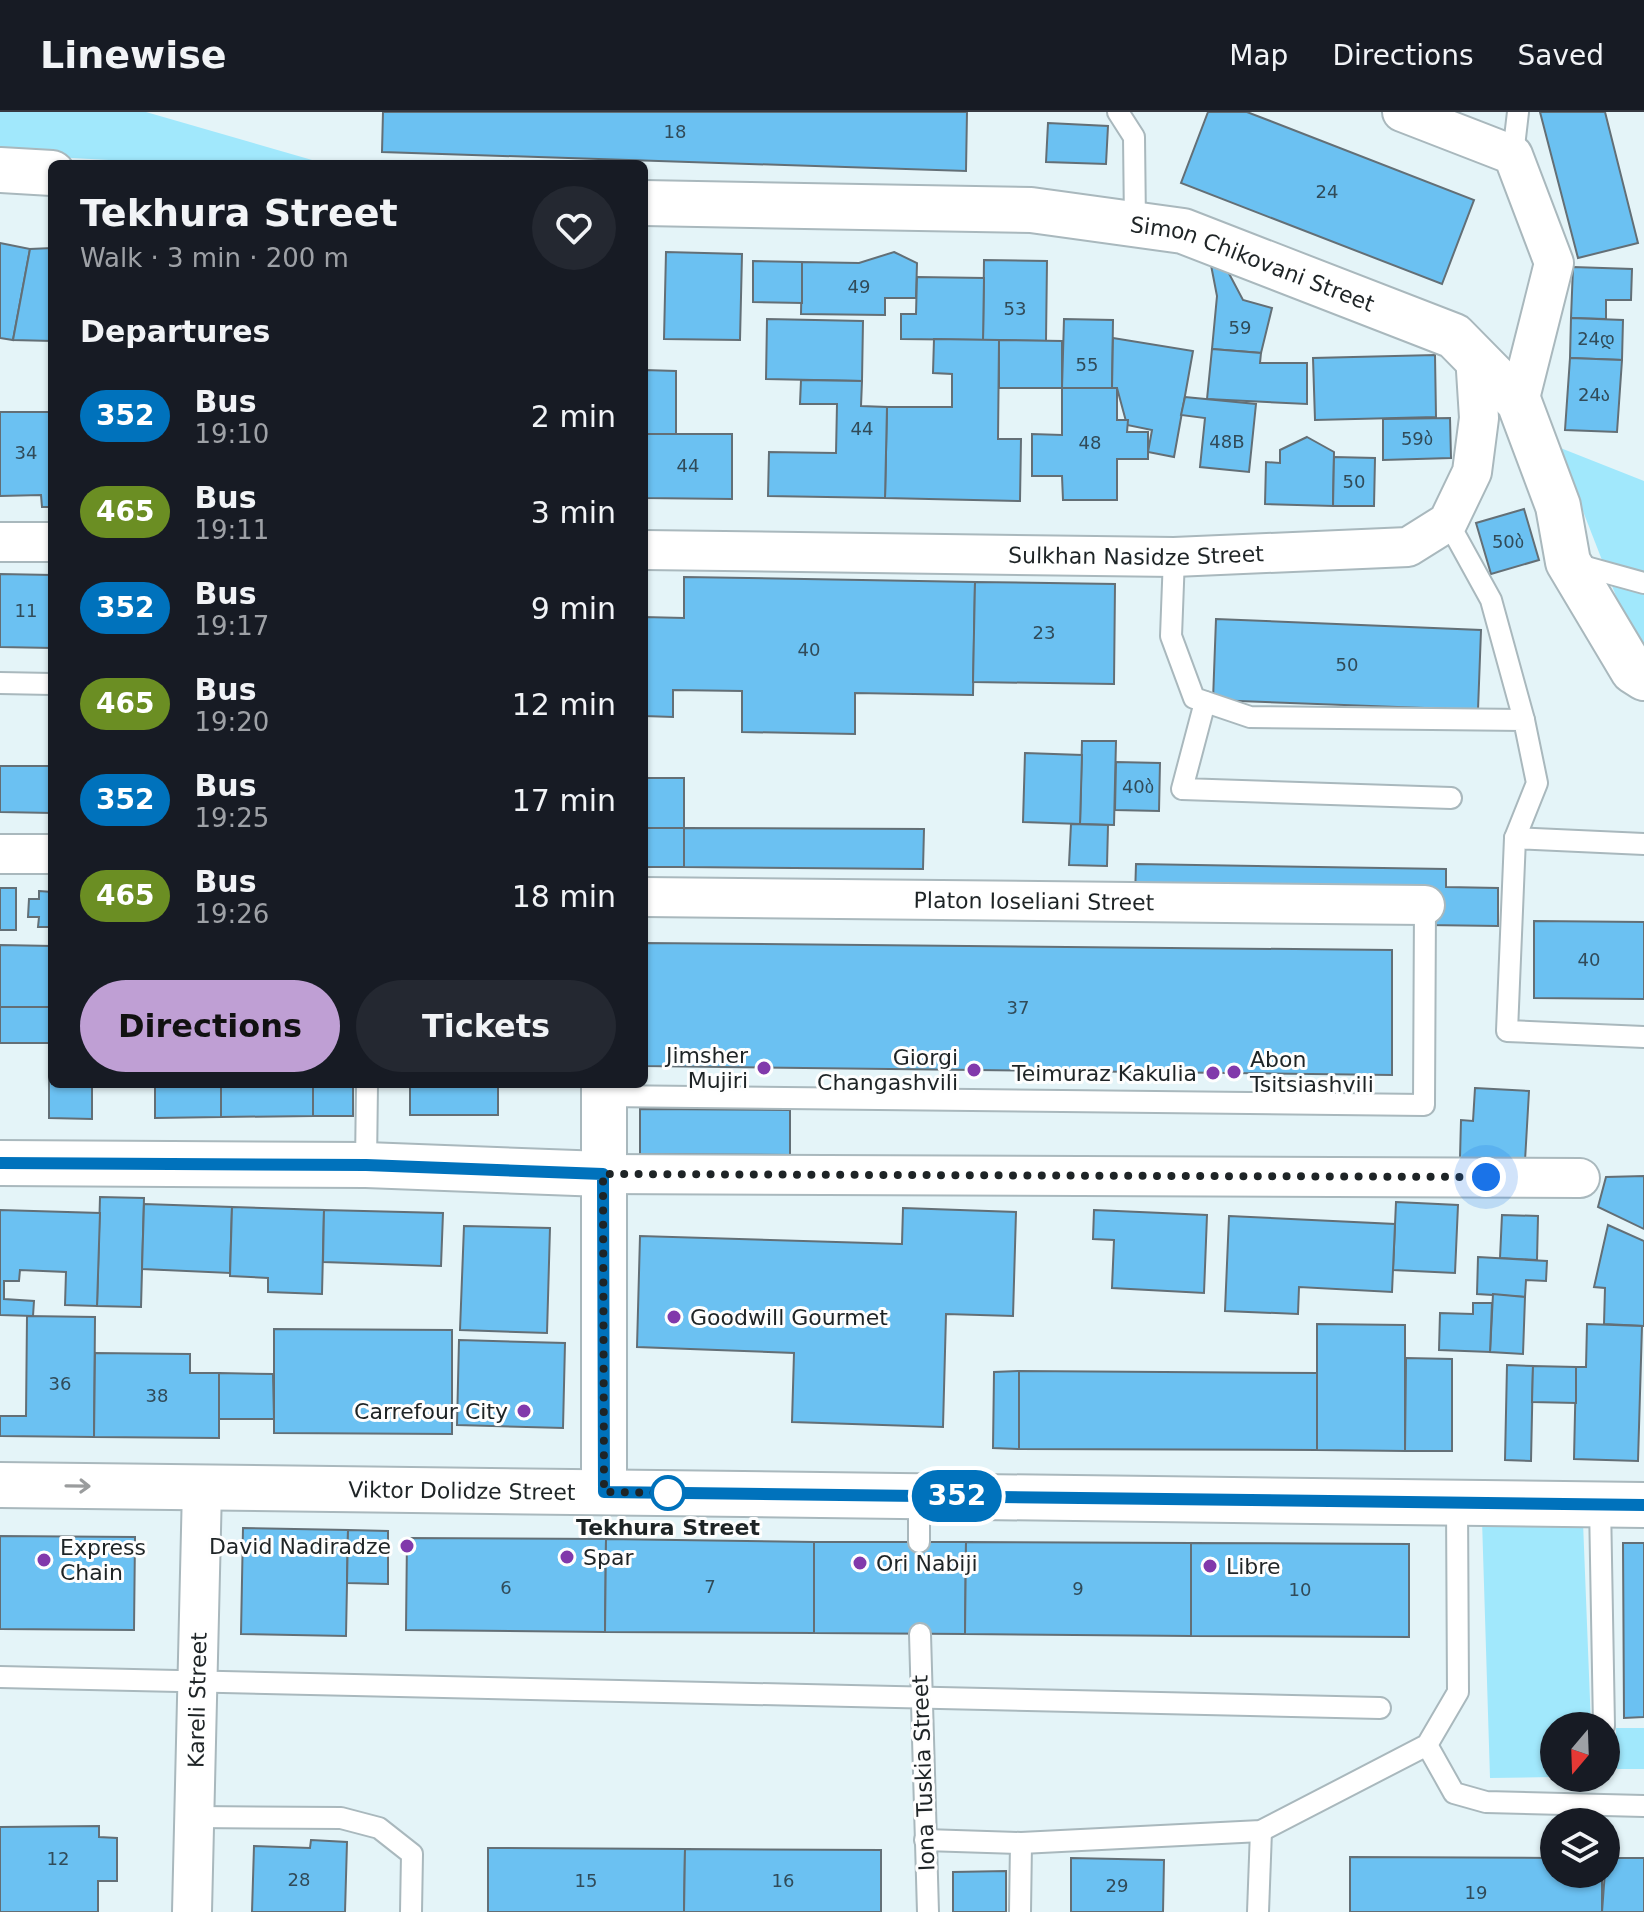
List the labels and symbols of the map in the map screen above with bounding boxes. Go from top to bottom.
house number: 18 [664,121,686,142]
house number: 24 [1316,181,1338,202]
street label: Simon Chikovani Street [1129,212,1378,317]
house number: 49 [848,276,870,297]
house number: 53 [1004,298,1026,319]
house number: 59 [1229,317,1251,338]
house number: 24დ [1577,328,1615,349]
house number: 55 [1076,354,1098,375]
house number: 24ა [1578,384,1610,405]
house number: 44 [851,418,873,439]
house number: 59ბ [1401,428,1433,449]
house number: 48B [1209,431,1245,452]
house number: 48 [1079,432,1101,453]
house number: 34 [15,442,37,463]
house number: 44 [677,455,699,476]
house number: 50 [1343,471,1365,492]
house number: 50ბ [1492,531,1524,552]
street label: Sulkhan Nasidze Street [1008,541,1265,570]
house number: 11 [15,600,37,621]
house number: 23 [1033,622,1055,643]
house number: 40 [798,639,820,660]
house number: 50 [1336,654,1358,675]
house number: 40ბ [1122,776,1154,797]
street label: Platon Ioseliani Street [914,888,1155,915]
house number: 40 [1578,949,1600,970]
house number: 37 [1007,997,1029,1018]
place label: Jimsher Mujiri [664,1043,749,1093]
place label: Giorgi Changashvili [817,1045,958,1095]
place label: Abon Tsitsiashvili [1249,1047,1374,1097]
marker: Jimsher Mujiri [755,1059,773,1077]
marker: Giorgi Changashvili [965,1061,983,1079]
place label: Teimuraz Kakulia [1011,1061,1197,1086]
marker: Abon Tsitsiashvili [1225,1063,1243,1081]
marker: Teimuraz Kakulia [1204,1064,1222,1082]
your location [1466,1157,1506,1197]
place label: Goodwill Gourmet [690,1305,888,1330]
marker: Goodwill Gourmet [665,1308,683,1326]
house number: 36 [49,1373,71,1394]
house number: 38 [146,1385,168,1406]
place label: Carrefour City [354,1399,508,1424]
marker: Carrefour City [515,1402,533,1420]
line badge: 352 [911,1470,1003,1522]
marker: Tekhura Street [651,1476,685,1510]
street label: Viktor Dolidze Street [348,1477,576,1505]
one-way arrow [64,1478,91,1494]
place label: Tekhura Street [576,1515,760,1540]
place label: David Nadiradze [209,1534,391,1559]
place label: Express Chain [60,1535,146,1585]
marker: David Nadiradze [398,1537,416,1555]
place label: Spar [583,1545,634,1570]
marker: Spar [558,1548,576,1566]
marker: Express Chain [35,1551,53,1569]
place label: Ori Nabiji [876,1551,978,1576]
marker: Ori Nabiji [851,1554,869,1572]
place label: Libre [1226,1554,1280,1579]
marker: Libre [1201,1557,1219,1575]
house number: 7 [704,1576,716,1597]
house number: 6 [500,1577,512,1598]
house number: 9 [1072,1578,1084,1599]
house number: 10 [1289,1579,1311,1600]
street label: Kareli Street [183,1632,212,1768]
street label: Iona Tuskia Street [908,1674,939,1871]
north arrow [1540,1712,1620,1792]
house number: 12 [47,1848,69,1869]
house number: 28 [288,1869,310,1890]
house number: 15 [575,1870,597,1891]
house number: 16 [772,1870,794,1891]
house number: 29 [1106,1875,1128,1896]
house number: 19 [1465,1882,1487,1903]

